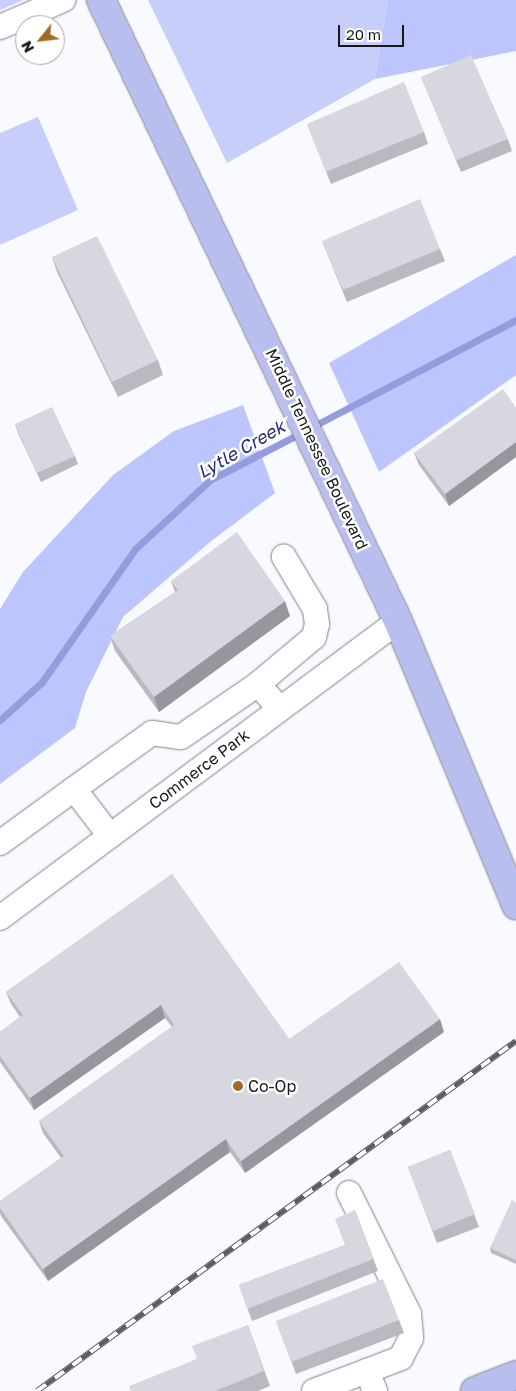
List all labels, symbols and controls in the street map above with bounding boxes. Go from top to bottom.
north arrow [15,15,65,65]
scale bar [341,15,407,47]
text: 20 m [346,25,381,43]
text: N [17,38,37,56]
street label: Middle Tennessee Boulevard [262,345,372,553]
water label: Lytle Creek [193,415,289,483]
street label: Commerce Park [145,725,253,813]
place label: Co-Op [248,1076,296,1096]
marker: Co-Op [232,1080,244,1092]

